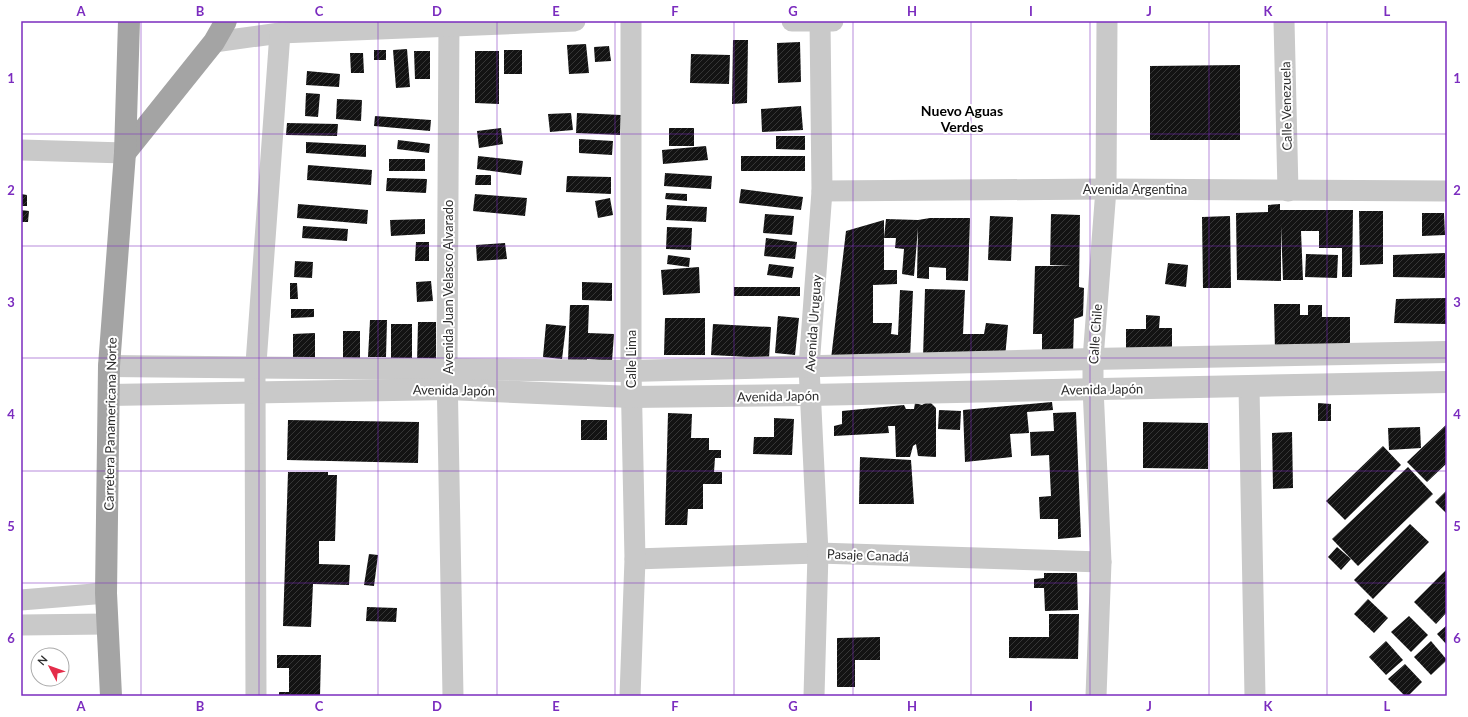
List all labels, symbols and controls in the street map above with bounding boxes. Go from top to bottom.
text: A [75,3,86,19]
text: B [196,3,205,19]
text: C [315,3,324,19]
text: D [432,3,442,19]
text: E [552,3,560,19]
text: F [671,3,679,19]
text: G [788,3,798,19]
text: H [907,3,917,19]
text: I [1029,3,1033,19]
text: J [1146,3,1152,19]
text: K [1264,3,1274,19]
text: L [1384,3,1391,19]
street label: Calle Venezuela [1277,61,1295,151]
text: 1 [7,70,15,86]
text: 1 [1453,70,1461,86]
district label: Nuevo Aguas Verdes [921,102,1003,135]
street label: Avenida Argentina [1083,181,1187,197]
text: 2 [7,182,15,198]
text: 2 [1453,182,1461,198]
street label: Avenida Juan Velasco Alvarado [440,200,456,374]
street label: Avenida Uruguay [802,274,824,372]
text: 3 [7,294,15,310]
text: 3 [1453,294,1461,310]
street label: Calle Chile [1085,303,1105,365]
street label: Calle Lima [623,330,639,388]
street label: Carretera Panamericana Norte [100,337,120,511]
street label: Avenida Japón [1061,380,1143,398]
street label: Avenida Japón [413,381,495,399]
street label: Avenida Japón [737,387,819,405]
text: 4 [7,406,15,422]
text: 4 [1453,406,1461,422]
text: 5 [7,518,15,534]
text: 5 [1453,518,1461,534]
street label: Pasaje Canadá [827,546,909,564]
text: 6 [7,630,15,646]
text: 6 [1453,630,1461,646]
north arrow [30,647,70,687]
text: N [34,653,50,668]
text: A [75,698,86,714]
text: B [196,698,205,714]
text: C [315,698,324,714]
text: D [432,698,442,714]
text: E [552,698,560,714]
text: F [671,698,679,714]
text: G [788,698,798,714]
text: H [907,698,917,714]
text: I [1029,698,1033,714]
text: J [1146,698,1152,714]
text: K [1264,698,1274,714]
text: L [1384,698,1391,714]

